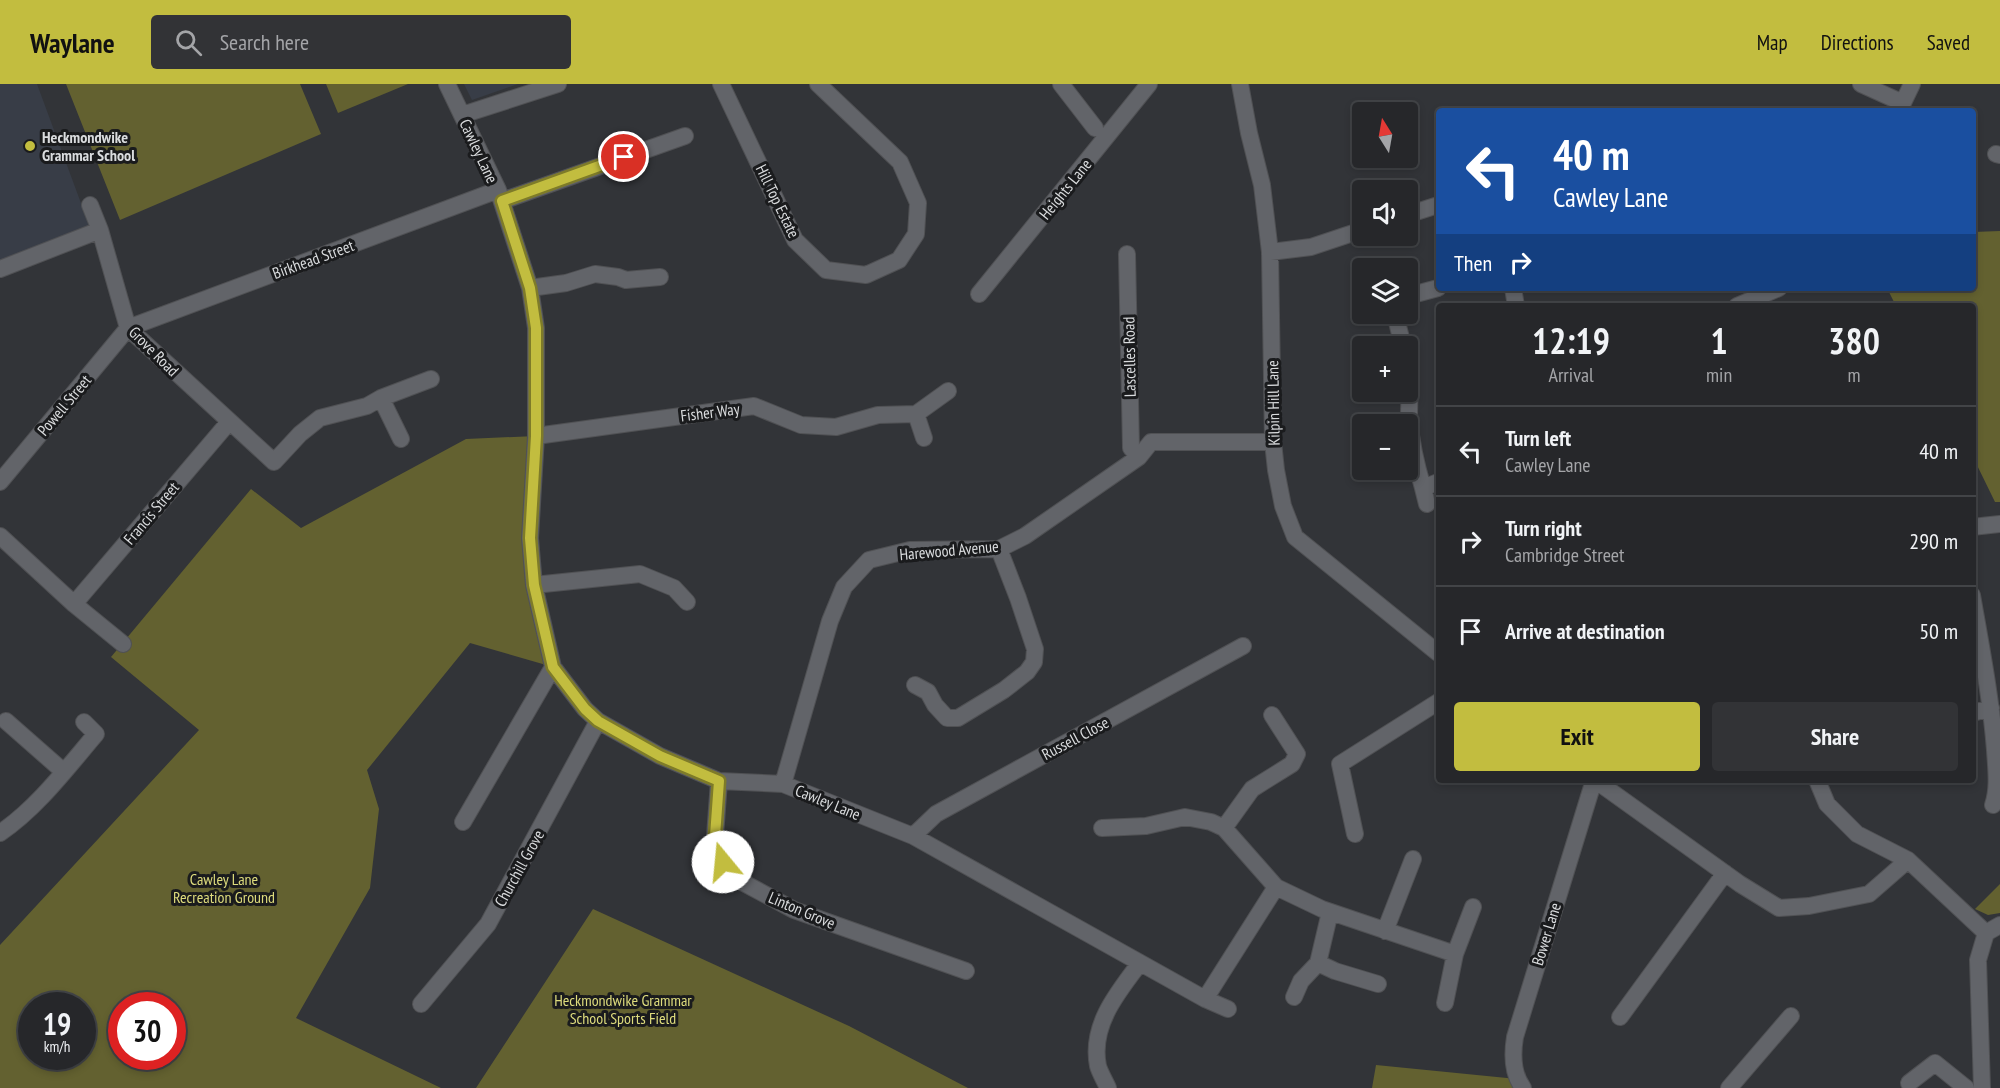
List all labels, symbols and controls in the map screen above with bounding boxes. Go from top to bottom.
search box [151,15,571,69]
text: Waylane [30,24,115,61]
icon: search [172,26,205,59]
text: Search here [220,28,309,56]
text: Map [1757,29,1788,56]
text: Directions [1821,29,1894,56]
text: Saved [1927,29,1970,56]
north arrow [1352,102,1418,168]
map controls [1352,102,1418,480]
street label: Cawley Lane [455,116,503,186]
place label: Heckmondwike Grammar School [42,127,135,165]
text: 40 m [1553,127,1630,182]
pin [598,131,649,182]
icon: left [1454,132,1532,210]
marker: Heckmondwike Grammar School [23,139,37,153]
icon: arrive [607,140,640,173]
street label: Heights Lane [1034,155,1096,223]
street label: Hill Top Estate [752,161,804,241]
button: sound [1352,180,1418,246]
text: Cawley Lane [1553,180,1668,214]
street label: Birkhead Street [270,235,357,283]
icon: right [1504,246,1537,279]
text: Then [1454,249,1492,277]
button: layers [1352,258,1418,324]
street label: Lascelles Road [1118,317,1140,397]
text: 12:19 [1532,317,1610,364]
text: 1 [1710,317,1728,364]
text: 380 [1828,317,1880,364]
street label: Grove Road [125,322,183,380]
button: + [1352,336,1418,402]
street label: Kilpin Hill Lane [1262,360,1284,446]
text: Arrival [1548,362,1594,388]
text: min [1706,362,1732,388]
text: m [1848,362,1861,388]
street label: Powell Street [33,370,96,440]
street label: Fisher Way [679,398,741,426]
button: − [1352,414,1418,480]
text: Turn left [1505,424,1571,452]
icon: left [1454,435,1487,468]
text: 40 m [1919,437,1958,465]
text: Cawley Lane [1505,452,1591,478]
street label: Francis Street [119,477,183,548]
text: Turn right [1505,514,1582,542]
icon: right [1454,525,1487,558]
text: 290 m [1909,527,1958,555]
street label: Harewood Avenue [899,536,999,564]
text: Cambridge Street [1505,542,1625,568]
icon: arrive [1454,615,1487,648]
text: Arrive at destination [1505,617,1665,645]
text: 50 m [1919,617,1958,645]
button: Exit [1454,702,1700,771]
button: Share [1712,702,1958,771]
street label: Russell Close [1038,712,1112,764]
street label: Cawley Lane [793,780,863,824]
street label: Churchill Grove [490,826,548,910]
position arrow [691,830,755,894]
park label: Cawley Lane Recreation Ground [173,869,275,907]
street label: Linton Grove [766,887,838,933]
street label: Bower Lane [1527,900,1565,968]
park label: Heckmondwike Grammar School Sports Field [554,990,692,1028]
speed limit sign: 30 [108,992,186,1070]
text: 19 [43,1004,71,1043]
text: km/h [44,1037,70,1056]

